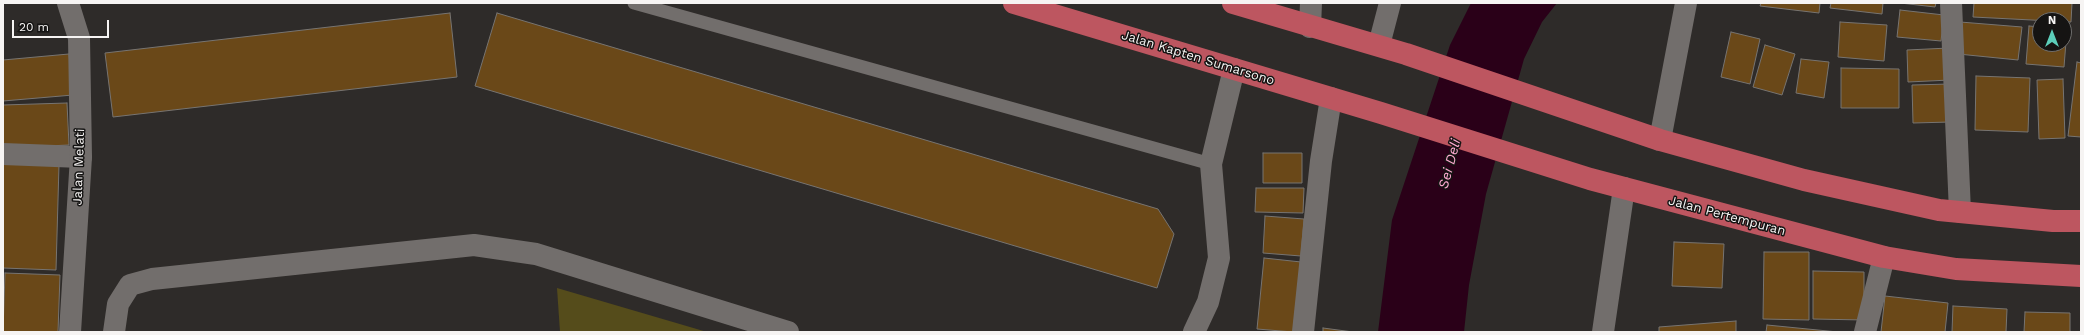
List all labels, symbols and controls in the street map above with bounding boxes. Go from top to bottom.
scale bar [14,12,111,38]
north arrow [2032,12,2072,52]
text: N [2048,14,2056,27]
text: 20 m [19,20,49,34]
street label: Jalan Kapten Sumarsono [1120,27,1276,89]
street label: Jalan Melati [70,128,88,206]
water label: Sei Deli [1435,137,1465,191]
street label: Jalan Pertempuran [1667,193,1787,239]

